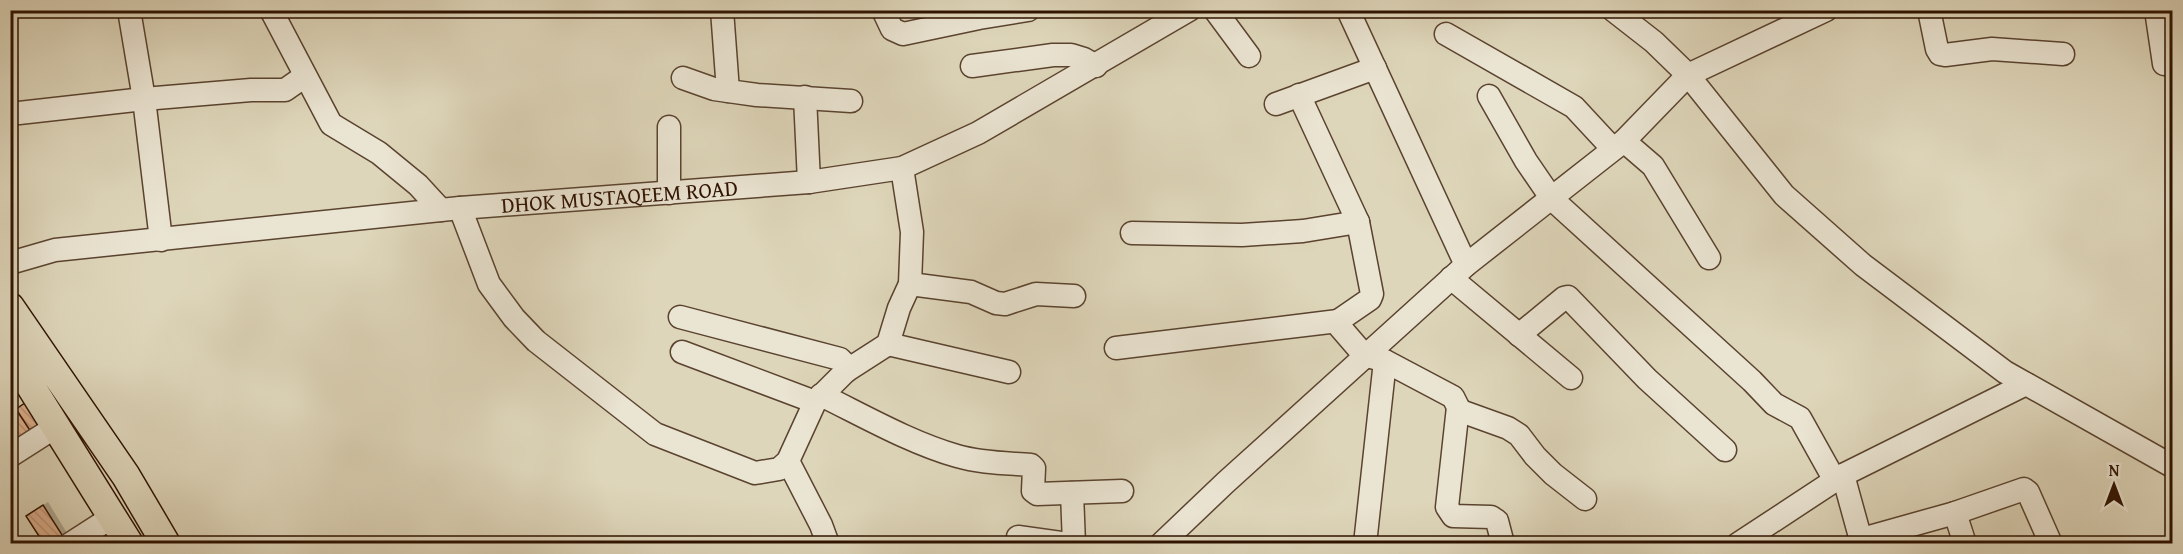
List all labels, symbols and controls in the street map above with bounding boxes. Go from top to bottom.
street label: DHOK MUSTAQEEM ROAD [500,171,739,221]
north arrow [2084,455,2144,515]
text: N [2109,458,2120,482]

